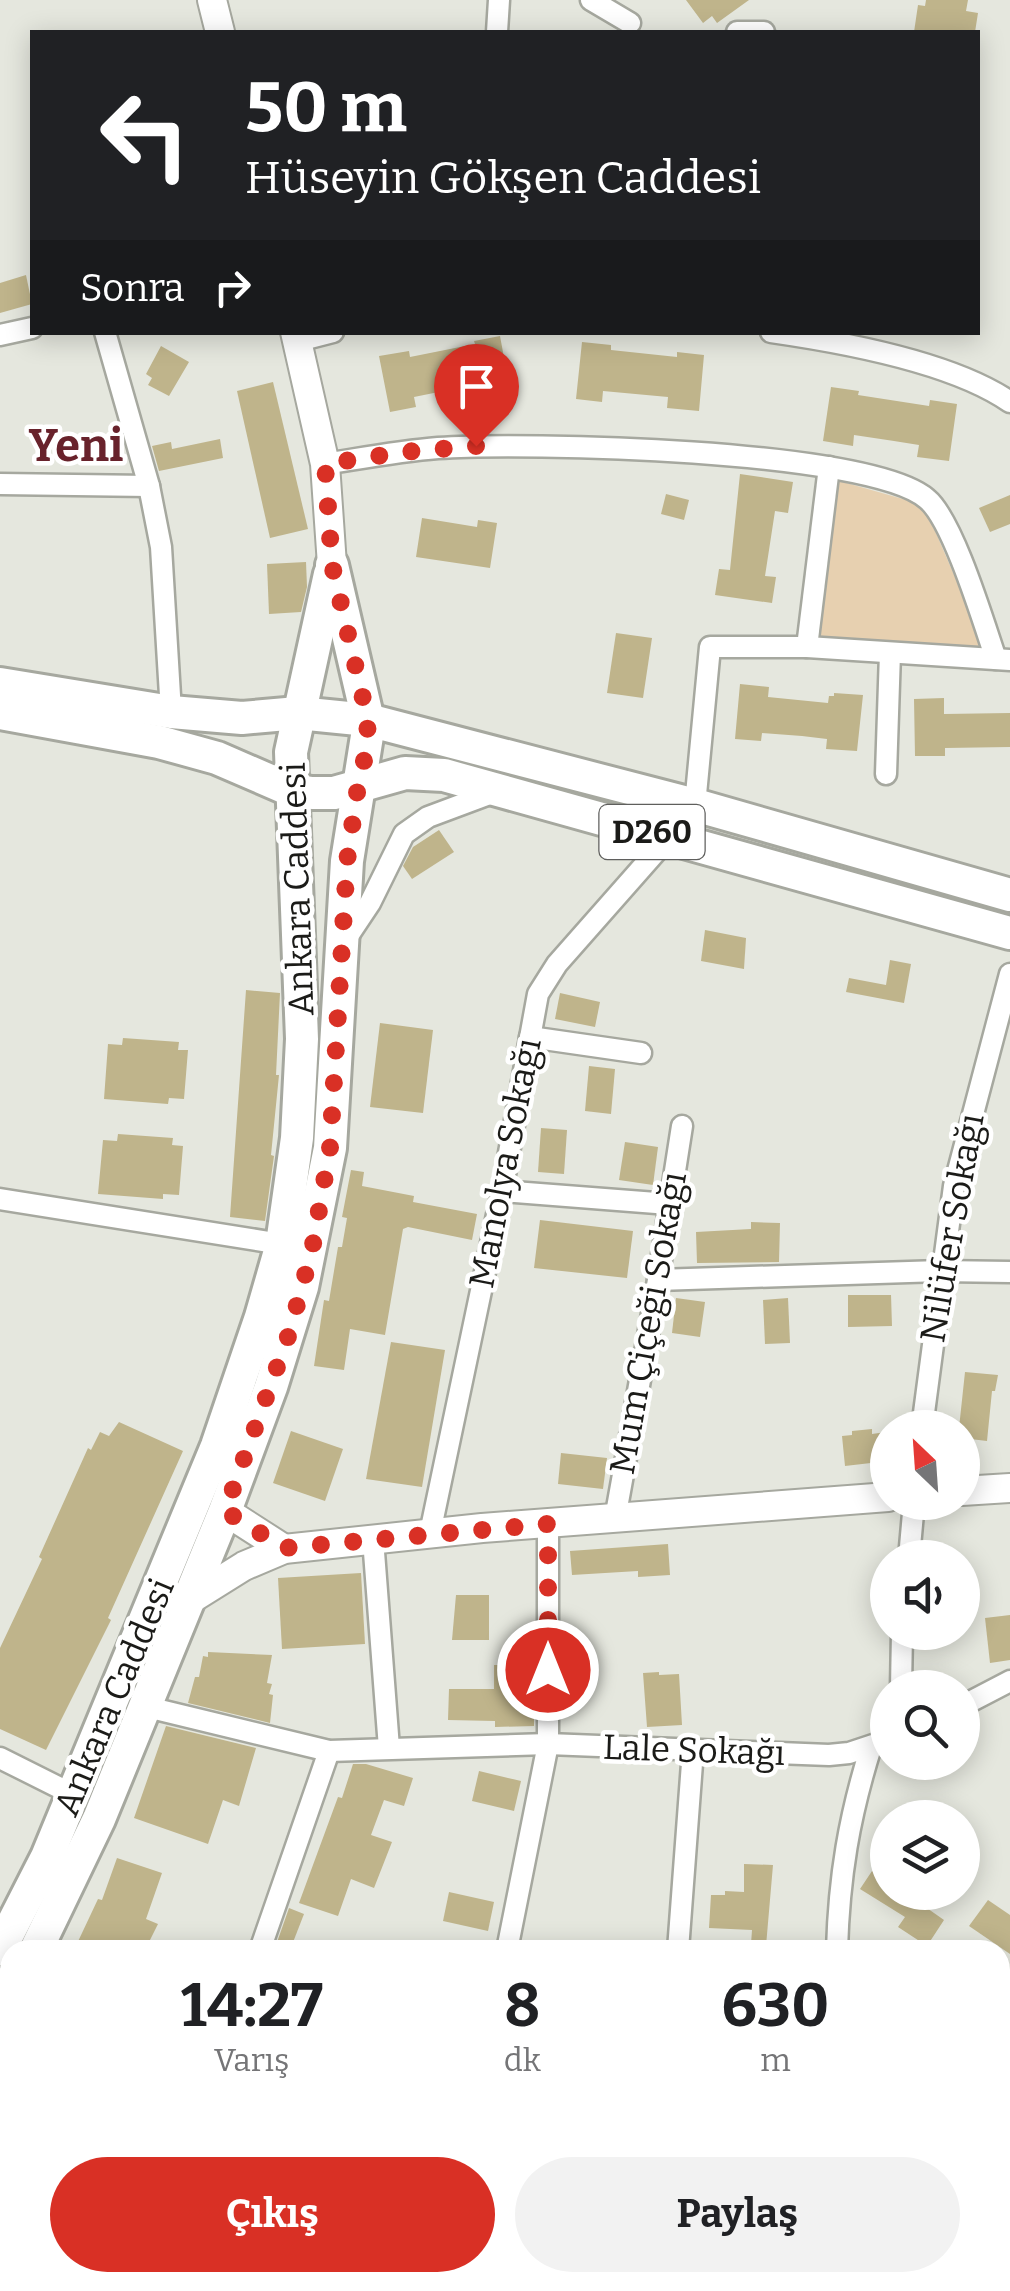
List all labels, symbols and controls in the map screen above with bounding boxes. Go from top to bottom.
text: 50 m [245,66,407,150]
icon: left [80,70,210,200]
text: Hüseyin Gökşen Caddesi [245,151,761,205]
icon: right [205,260,260,315]
text: Sonra [80,265,185,311]
pin [434,344,519,447]
icon: arrive [449,359,504,414]
district label: Yeni [29,419,123,473]
street label: Ankara Caddesi [272,762,322,1016]
road number: D260 [600,805,704,859]
street label: Manolya Sokağı [460,1034,550,1292]
street label: Nilüfer Sokağı [911,1110,993,1346]
street label: Mum Çiçeği Sokağı [601,1168,695,1478]
north arrow [870,1410,980,1520]
map controls [870,1410,980,1910]
button: sound [870,1540,980,1650]
street label: Ankara Caddesi [45,1572,183,1822]
position arrow [496,1618,600,1722]
button: search [870,1670,980,1780]
street label: Lale Sokağı [602,1726,786,1774]
button: layers [870,1800,980,1910]
text: 14:27 [181,1970,323,2042]
text: 8 [504,1970,540,2042]
text: 630 [722,1970,829,2042]
text: Varış [214,2041,290,2079]
text: dk [504,2041,541,2079]
text: m [760,2041,791,2079]
button: Çıkış [50,2157,495,2272]
button: Paylaş [515,2157,960,2272]

